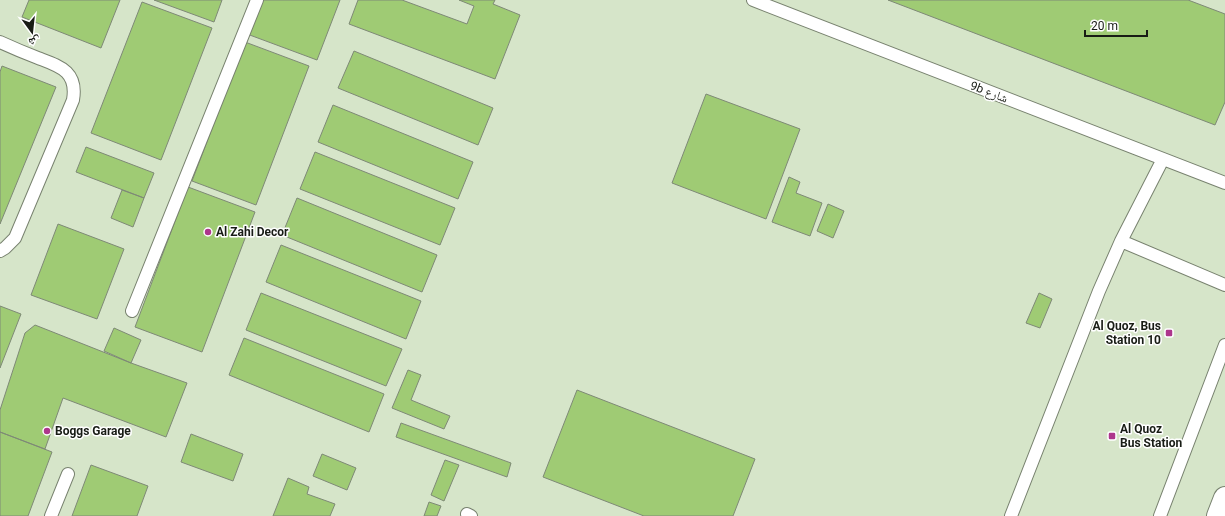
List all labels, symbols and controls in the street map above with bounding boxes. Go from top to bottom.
north arrow [12,12,52,52]
scale bar [1085,12,1147,38]
text: 20 m [1091,19,1118,33]
text: ش [27,32,42,49]
street label: 9b شارع [968,78,1010,107]
place label: Al Zahi Decor [216,225,289,239]
marker: Al Zahi Decor [203,227,213,237]
place label: Al Quoz, Bus Station 10 [1093,319,1161,347]
marker: Al Quoz, Bus Station 10 [1164,328,1174,338]
place label: Al Quoz Bus Station [1120,422,1182,450]
place label: Boggs Garage [55,424,131,438]
marker: Boggs Garage [42,426,52,436]
marker: Al Quoz Bus Station [1107,431,1117,441]

